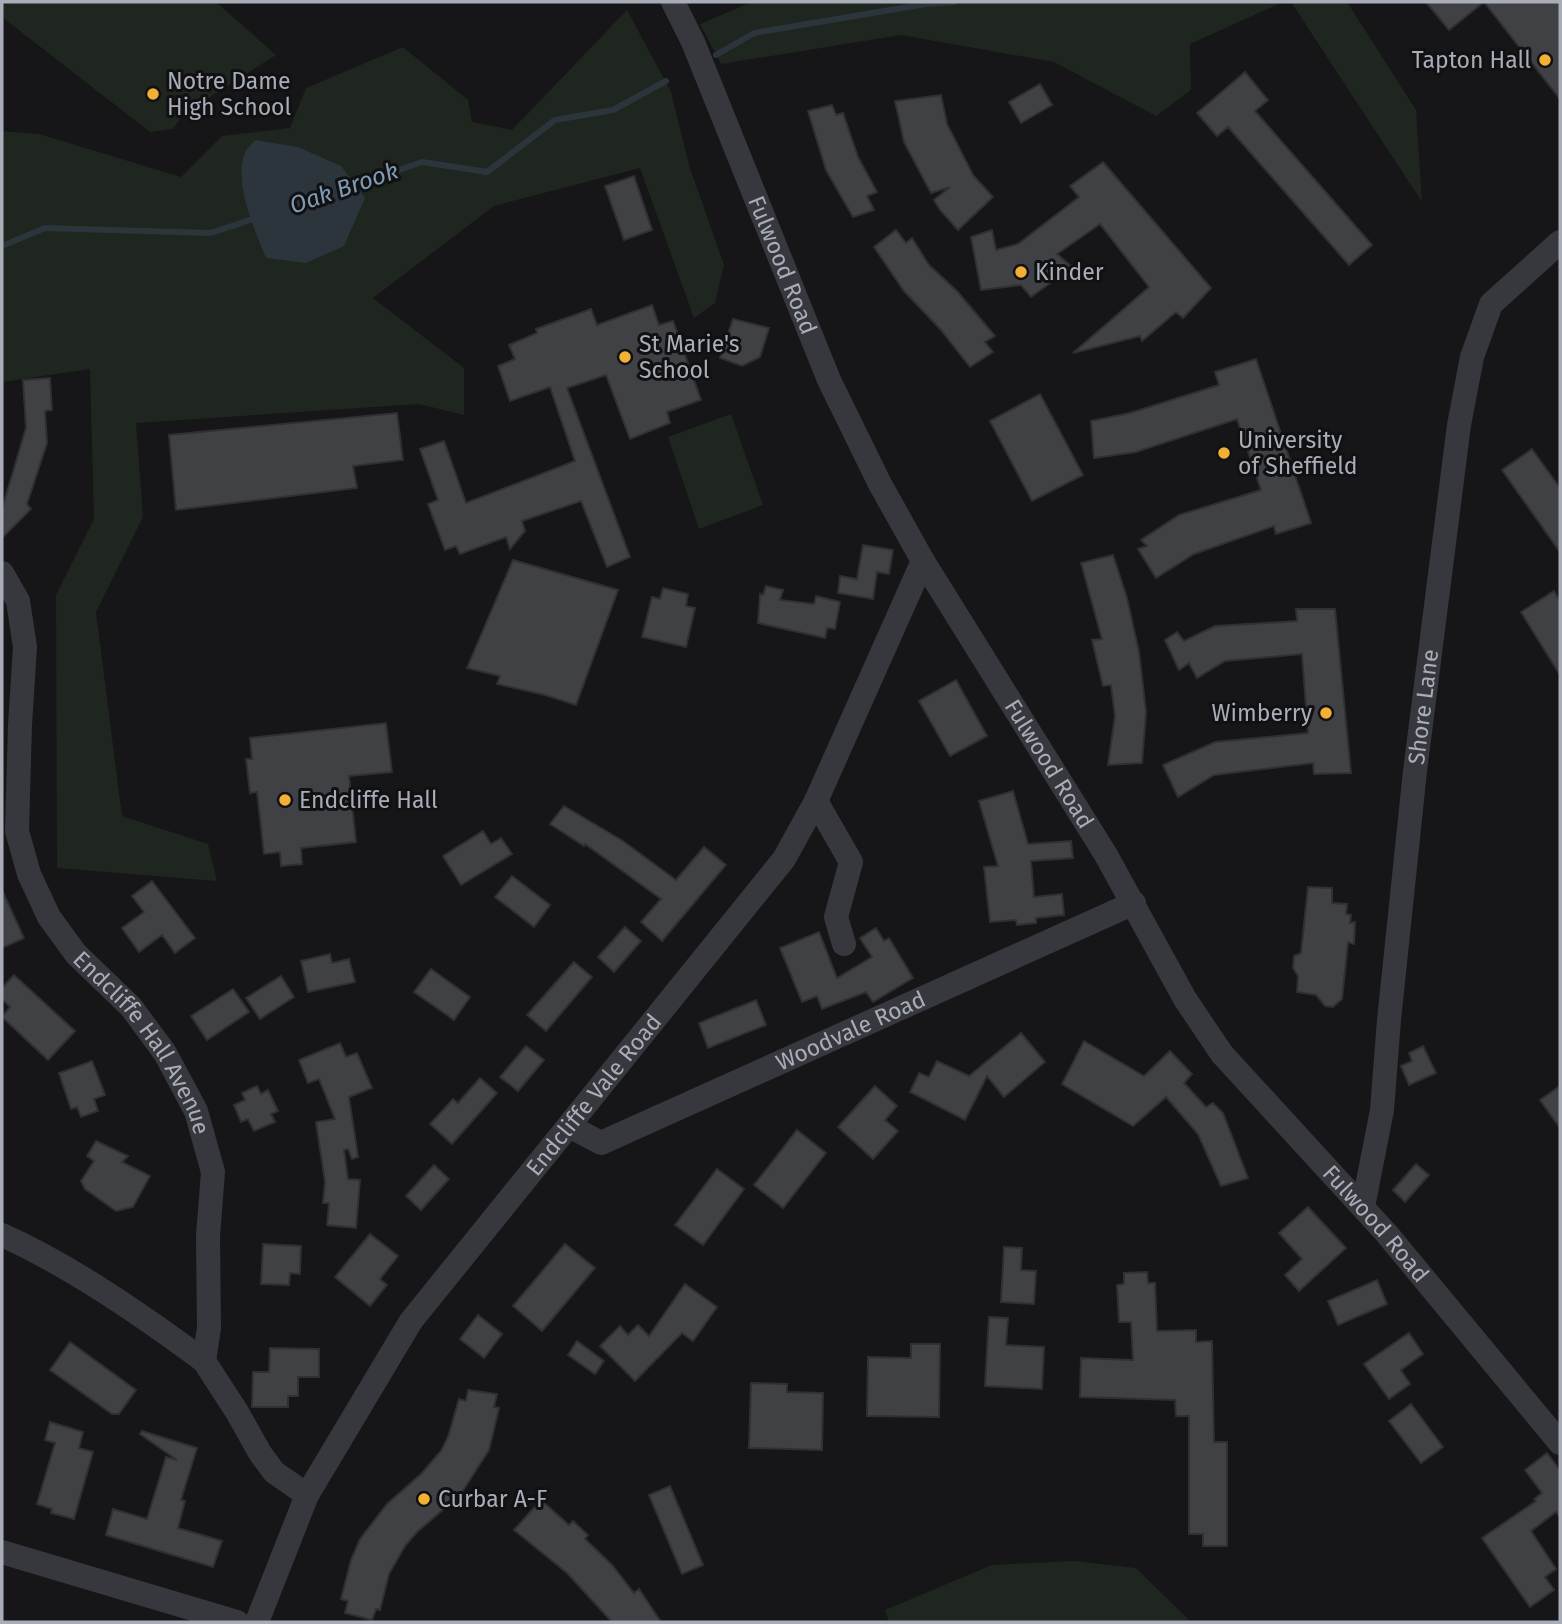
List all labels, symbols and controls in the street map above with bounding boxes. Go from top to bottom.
place label: Tapton Hall [1412,46,1531,74]
marker: Tapton Hall [1537,52,1553,68]
place label: Notre Dame High School [167,67,292,121]
marker: Notre Dame High School [145,86,161,102]
water label: Oak Brook [286,156,402,220]
street label: Fulwood Road [742,192,823,338]
place label: Kinder [1035,258,1104,286]
marker: Kinder [1013,264,1029,280]
place label: St Marie's School [639,330,740,384]
marker: St Marie's School [617,349,633,365]
place label: University of Sheffield [1238,426,1358,480]
marker: University of Sheffield [1216,445,1232,461]
street label: Shore Lane [1402,648,1444,766]
street label: Fulwood Road [999,694,1100,834]
place label: Wimberry [1212,699,1313,727]
marker: Wimberry [1318,705,1334,721]
place label: Endcliffe Hall [299,786,438,814]
marker: Endcliffe Hall [277,792,293,808]
street label: Endcliffe Hall Avenue [67,945,216,1137]
street label: Woodvale Road [771,985,930,1076]
street label: Endcliffe Vale Road [520,1008,667,1181]
street label: Fulwood Road [1317,1159,1435,1288]
place label: Curbar A-F [438,1485,547,1513]
marker: Curbar A-F [416,1491,432,1507]

